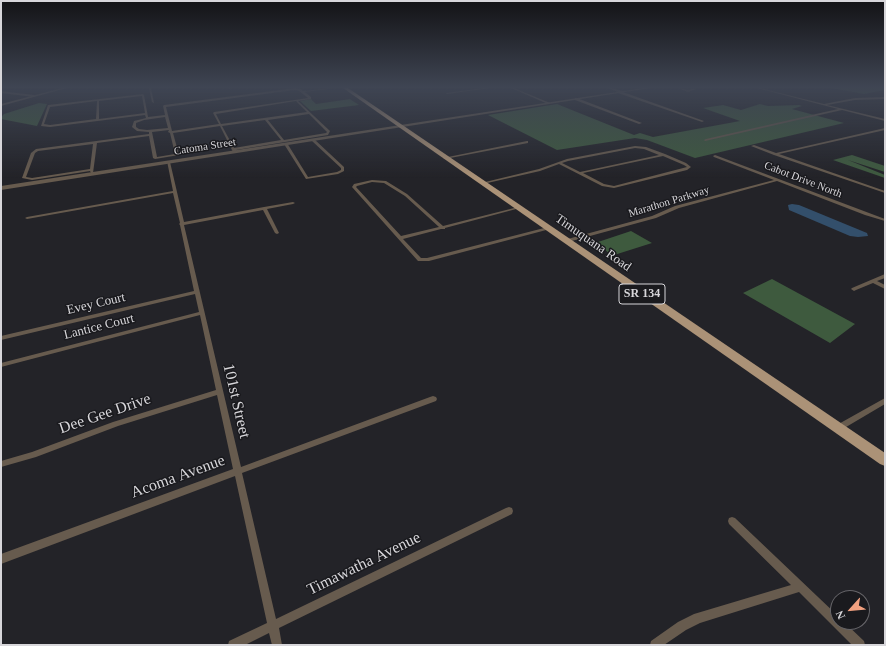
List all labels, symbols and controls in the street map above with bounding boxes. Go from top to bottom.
street label: Catoma Street [173,136,237,158]
street label: Cabot Drive North [762,159,844,201]
street label: Marathon Parkway [627,183,711,221]
street label: Timuquana Road [552,211,634,275]
road number: SR 134 [619,284,665,304]
street label: Evey Court [65,290,127,318]
street label: Lantice Court [62,311,136,343]
street label: 101st Street [218,362,254,440]
street label: Dee Gee Drive [57,389,153,439]
street label: Acoma Avenue [128,451,228,503]
street label: Timawatha Avenue [304,528,424,600]
north arrow [830,590,870,630]
text: N [833,609,847,621]

